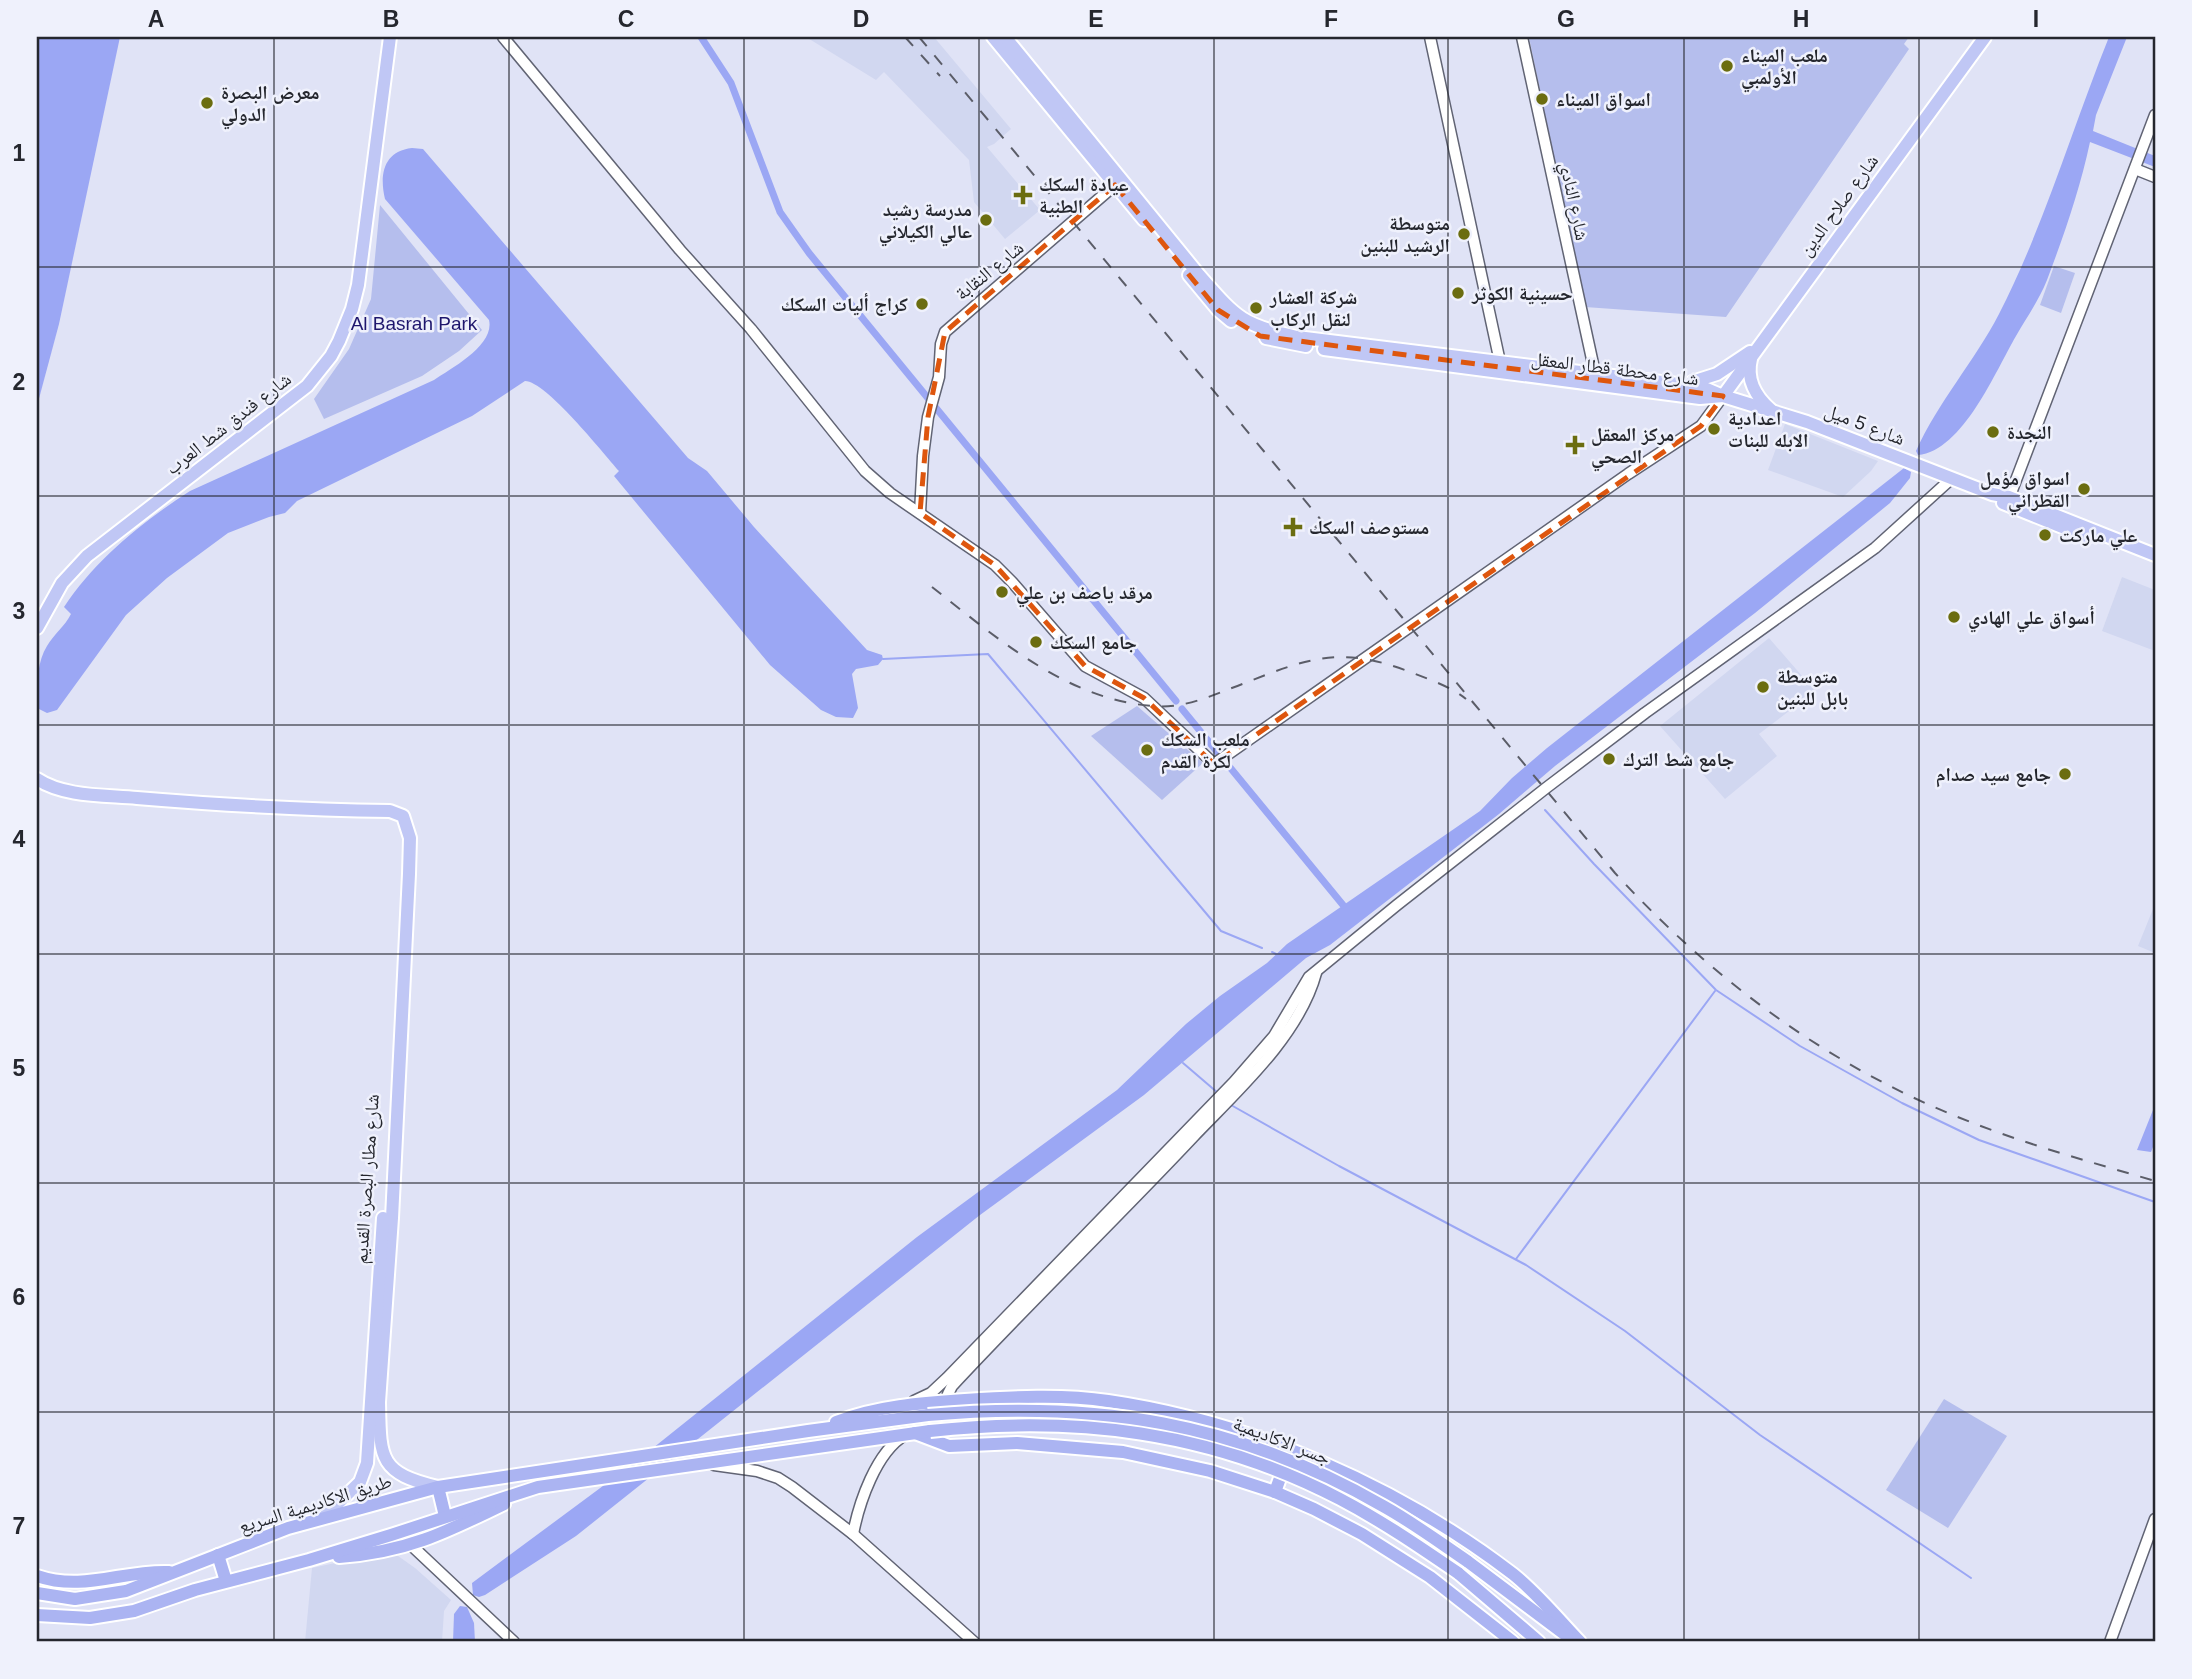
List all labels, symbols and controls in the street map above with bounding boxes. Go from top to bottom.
text: A [148,6,164,32]
text: B [383,6,399,32]
text: C [618,6,634,32]
text: D [853,6,869,32]
text: E [1088,6,1104,32]
text: F [1324,6,1338,32]
text: G [1557,6,1575,32]
text: H [1793,6,1809,32]
text: I [2033,6,2039,32]
place label: ملعب الميناء الأولمبي [1741,45,1828,93]
marker: ملعب الميناء الأولمبي [1719,58,1735,74]
place label: معرض البصرة الدولي [221,82,320,130]
place label: اسواق الميناء [1556,89,1651,111]
marker: اسواق الميناء [1534,91,1550,107]
marker: معرض البصرة الدولي [199,95,215,111]
text: 1 [13,140,26,166]
street label: شارع صلاح الدين [1795,150,1883,261]
street label: شارع النادي [1551,160,1593,243]
place label: عيادة السكك الطبية [1039,174,1129,218]
marker: عيادة السكك الطبية [1013,185,1033,205]
place label: مدرسة رشيد عالي الكيلاني [879,199,972,247]
marker: مدرسة رشيد عالي الكيلاني [978,212,994,228]
place label: متوسطة الرشيد للبنين [1360,213,1450,257]
marker: متوسطة الرشيد للبنين [1456,226,1472,242]
street label: شارع النقابة [951,237,1028,305]
place label: حسينية الكوثر [1471,283,1573,305]
marker: حسينية الكوثر [1450,285,1466,301]
place label: شركة العشار لنقل الركاب [1269,287,1357,331]
place label: كراج أليات السكك [781,293,909,316]
marker: كراج أليات السكك [914,296,930,312]
marker: شركة العشار لنقل الركاب [1248,300,1264,316]
park label: Al Basrah Park [351,313,478,334]
street label: شارع محطة قطار المعقل [1530,348,1700,390]
street label: شارع فندق شط العرب [162,368,296,479]
text: 2 [13,369,25,395]
street label: شارع 5 ميل [1821,400,1908,450]
place label: اعدادية الابله للبنات [1728,408,1808,452]
marker: اعدادية الابله للبنات [1706,421,1722,437]
place label: النجدة [2007,422,2052,443]
place label: مركز المعقل الصحي [1591,424,1674,472]
marker: النجدة [1985,424,2001,440]
marker: مركز المعقل الصحي [1565,435,1585,455]
place label: اسواق مؤمل القطراني [1980,468,2070,516]
marker: اسواق مؤمل القطراني [2076,481,2092,497]
marker: مستوصف السكك [1283,517,1303,537]
place label: مستوصف السكك [1309,517,1429,538]
place label: علي ماركت [2059,525,2138,551]
marker: علي ماركت [2037,527,2053,543]
place label: مرقد ياصف بن علي [1016,582,1153,608]
marker: مرقد ياصف بن علي [994,584,1010,600]
text: 3 [13,598,25,624]
place label: أسواق علي الهادي [1968,606,2095,633]
marker: أسواق علي الهادي [1946,609,1962,625]
place label: جامع السكك [1050,632,1137,655]
marker: جامع السكك [1028,634,1044,650]
place label: متوسطة بابل للبنين [1777,666,1848,710]
marker: متوسطة بابل للبنين [1755,679,1771,695]
place label: ملعب السكك لكرة القدم [1161,729,1250,775]
marker: ملعب السكك لكرة القدم [1139,742,1155,758]
place label: جامع شط الترك [1623,749,1734,772]
marker: جامع شط الترك [1601,751,1617,767]
place label: جامع سيد صدام [1936,764,2051,788]
marker: جامع سيد صدام [2057,766,2073,782]
text: 4 [13,826,26,852]
text: 5 [13,1055,26,1081]
street label: شارع مطار البصرة القديم [350,1093,385,1265]
text: 6 [13,1284,25,1310]
street label: جسر الاكاديمية [1230,1412,1333,1470]
street label: طريق الاكاديمية السريع [236,1470,395,1539]
text: 7 [13,1513,25,1539]

